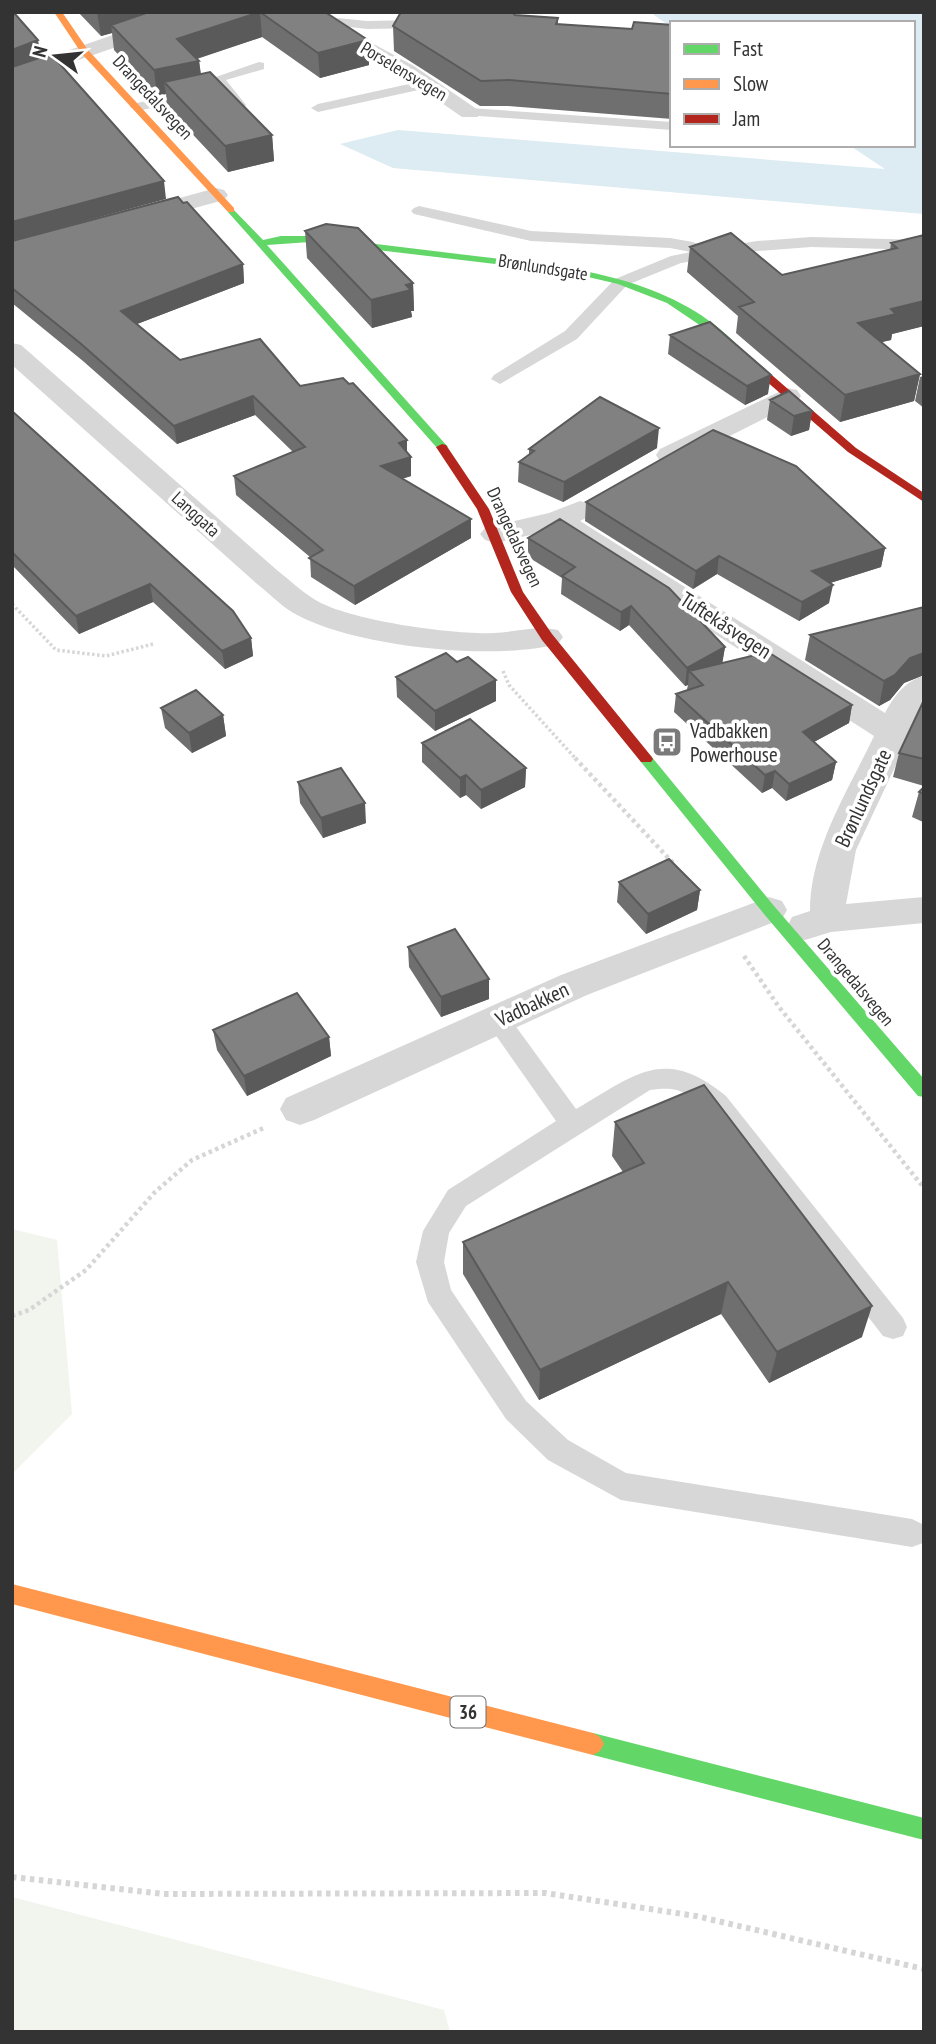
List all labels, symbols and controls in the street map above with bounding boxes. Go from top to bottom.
north arrow [21,21,91,91]
legend [670,21,915,147]
text: Fast [733,35,763,62]
street label: Porselensvegen [357,36,451,106]
text: N [27,44,52,60]
street label: Drangedalsvegen [108,50,198,144]
text: Slow [733,70,769,97]
text: Jam [732,105,760,132]
street label: Brønlundsgate [497,249,589,285]
street label: Drangedalsvegen [482,483,548,591]
street label: Langgata [167,486,225,542]
street label: Tuftekåsvegen [675,586,777,664]
place label: Vadbakken Powerhouse [689,717,778,768]
bus stop icon: Vadbakken Powerhouse [650,725,684,759]
street label: Brønlundsgate [829,745,897,851]
street label: Drangedalsvegen [813,933,899,1031]
street label: Vadbakken [490,975,573,1033]
road number: 36 [450,1696,486,1728]

